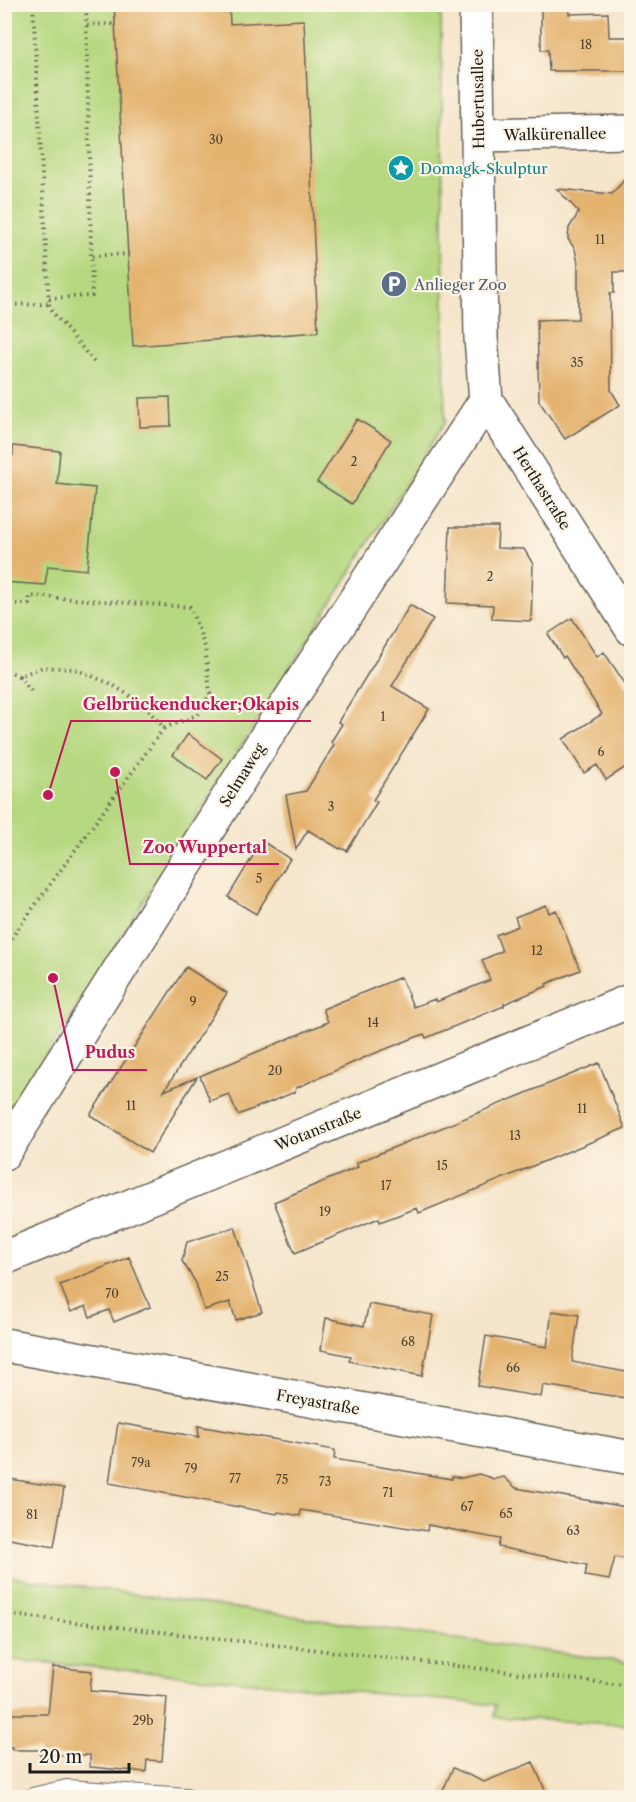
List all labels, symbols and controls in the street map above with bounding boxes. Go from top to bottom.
house number: 18 [580,37,592,52]
street label: Hubertusallee [468,49,488,149]
street label: Walkürenallee [503,124,606,144]
house number: 30 [209,132,223,147]
place icon: Domagk-Skulptur [386,153,416,183]
place label: Domagk-Skulptur [420,159,548,178]
house number: 11 [595,232,605,247]
parking icon: Anlieger Zoo [379,269,409,299]
place label: Anlieger Zoo [413,275,507,294]
house number: 35 [570,355,584,370]
street label: Herthastraße [509,443,575,533]
house number: 2 [351,454,358,469]
house number: 2 [487,569,494,584]
callout: Gelbrückenducker;Okapis [71,687,311,721]
text: Gelbrückenducker;Okapis [83,694,299,714]
house number: 1 [380,709,386,724]
street label: Selmaweg [215,740,269,810]
house number: 6 [597,744,605,759]
house number: 3 [328,799,334,814]
callout: Zoo Wuppertal [130,830,279,864]
text: Zoo Wuppertal [143,837,268,857]
house number: 5 [256,871,262,886]
house number: 12 [531,943,543,958]
house number: 9 [189,994,197,1009]
house number: 14 [367,1015,379,1030]
callout: Pudus [73,1036,147,1070]
text: Pudus [85,1042,135,1062]
house number: 20 [268,1063,282,1078]
house number: 11 [126,1098,136,1113]
house number: 11 [577,1101,587,1116]
street label: Wotanstraße [271,1103,364,1155]
house number: 13 [509,1128,521,1143]
house number: 15 [436,1158,448,1173]
house number: 17 [381,1178,392,1193]
house number: 19 [319,1204,331,1219]
house number: 25 [215,1269,229,1284]
house number: 70 [105,1286,119,1301]
house number: 68 [401,1334,415,1349]
house number: 66 [506,1360,520,1375]
street label: Freyastraße [275,1385,361,1419]
house number: 79a [131,1455,151,1470]
house number: 79 [185,1461,197,1476]
house number: 77 [229,1471,241,1486]
house number: 75 [276,1472,288,1487]
house number: 73 [319,1474,331,1489]
house number: 71 [383,1485,393,1500]
house number: 67 [461,1499,473,1514]
house number: 65 [499,1506,513,1521]
house number: 81 [26,1507,38,1522]
house number: 63 [566,1523,580,1538]
house number: 29b [132,1713,154,1728]
scale bar [30,1736,129,1774]
text: 20 m [39,1746,83,1768]

